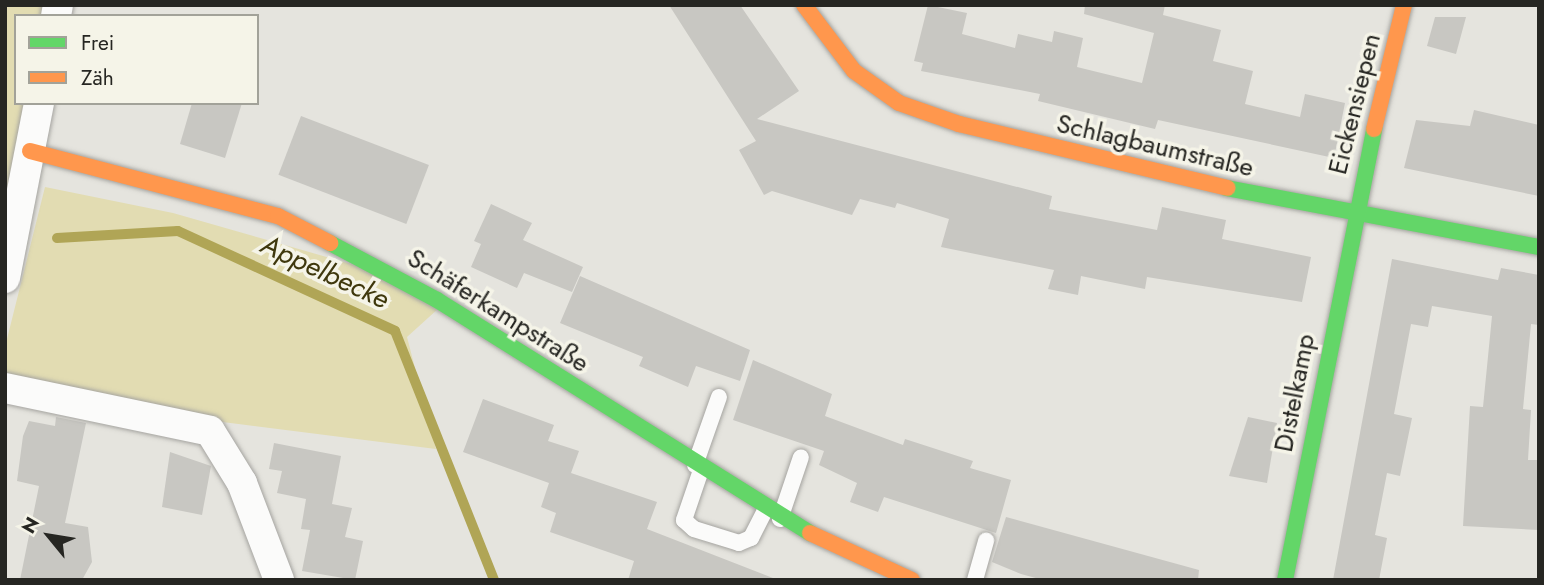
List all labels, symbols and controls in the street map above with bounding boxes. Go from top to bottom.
legend [14,14,259,105]
text: Frei [81,28,114,58]
street label: Eickensiepen [1322,30,1388,178]
text: Zäh [81,63,114,93]
street label: Schlagbaumstraße [1054,108,1256,184]
water label: Appelbecke [256,228,394,316]
street label: Schäferkampstraße [402,243,594,379]
street label: Distelkamp [1268,331,1322,455]
north arrow [14,501,84,571]
text: N [15,512,46,539]

